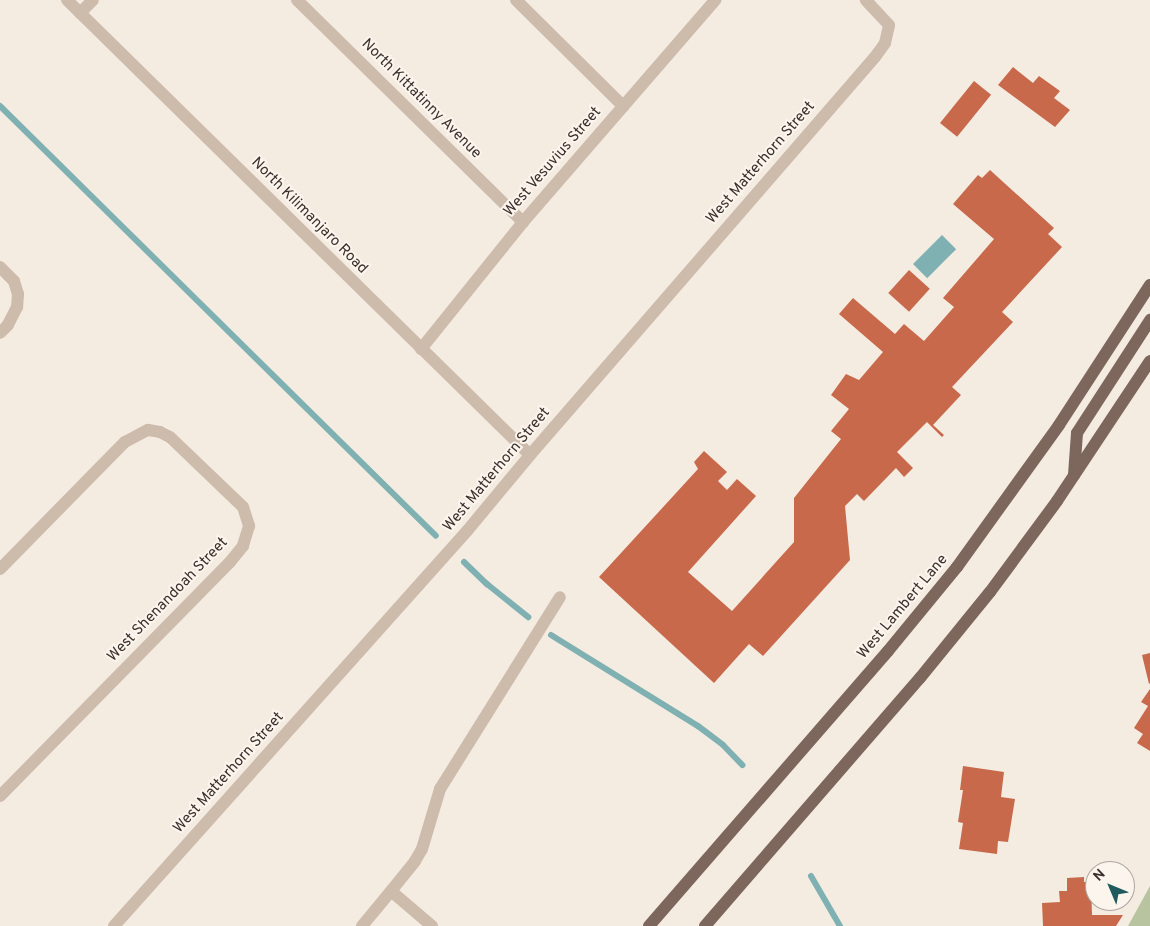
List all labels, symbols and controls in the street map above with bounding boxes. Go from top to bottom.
street label: North Kittatinny Avenue [357,35,485,163]
street label: West Matterhorn Street [703,98,819,228]
street label: West Vesuvius Street [500,103,606,221]
street label: North Kilimanjaro Road [247,154,371,278]
street label: West Matterhorn Street [440,404,554,536]
street label: West Shenandoah Street [104,534,232,666]
street label: West Lambert Lane [854,551,952,663]
street label: West Matterhorn Street [170,709,288,837]
north arrow [1085,861,1135,911]
text: N [1090,866,1109,885]

